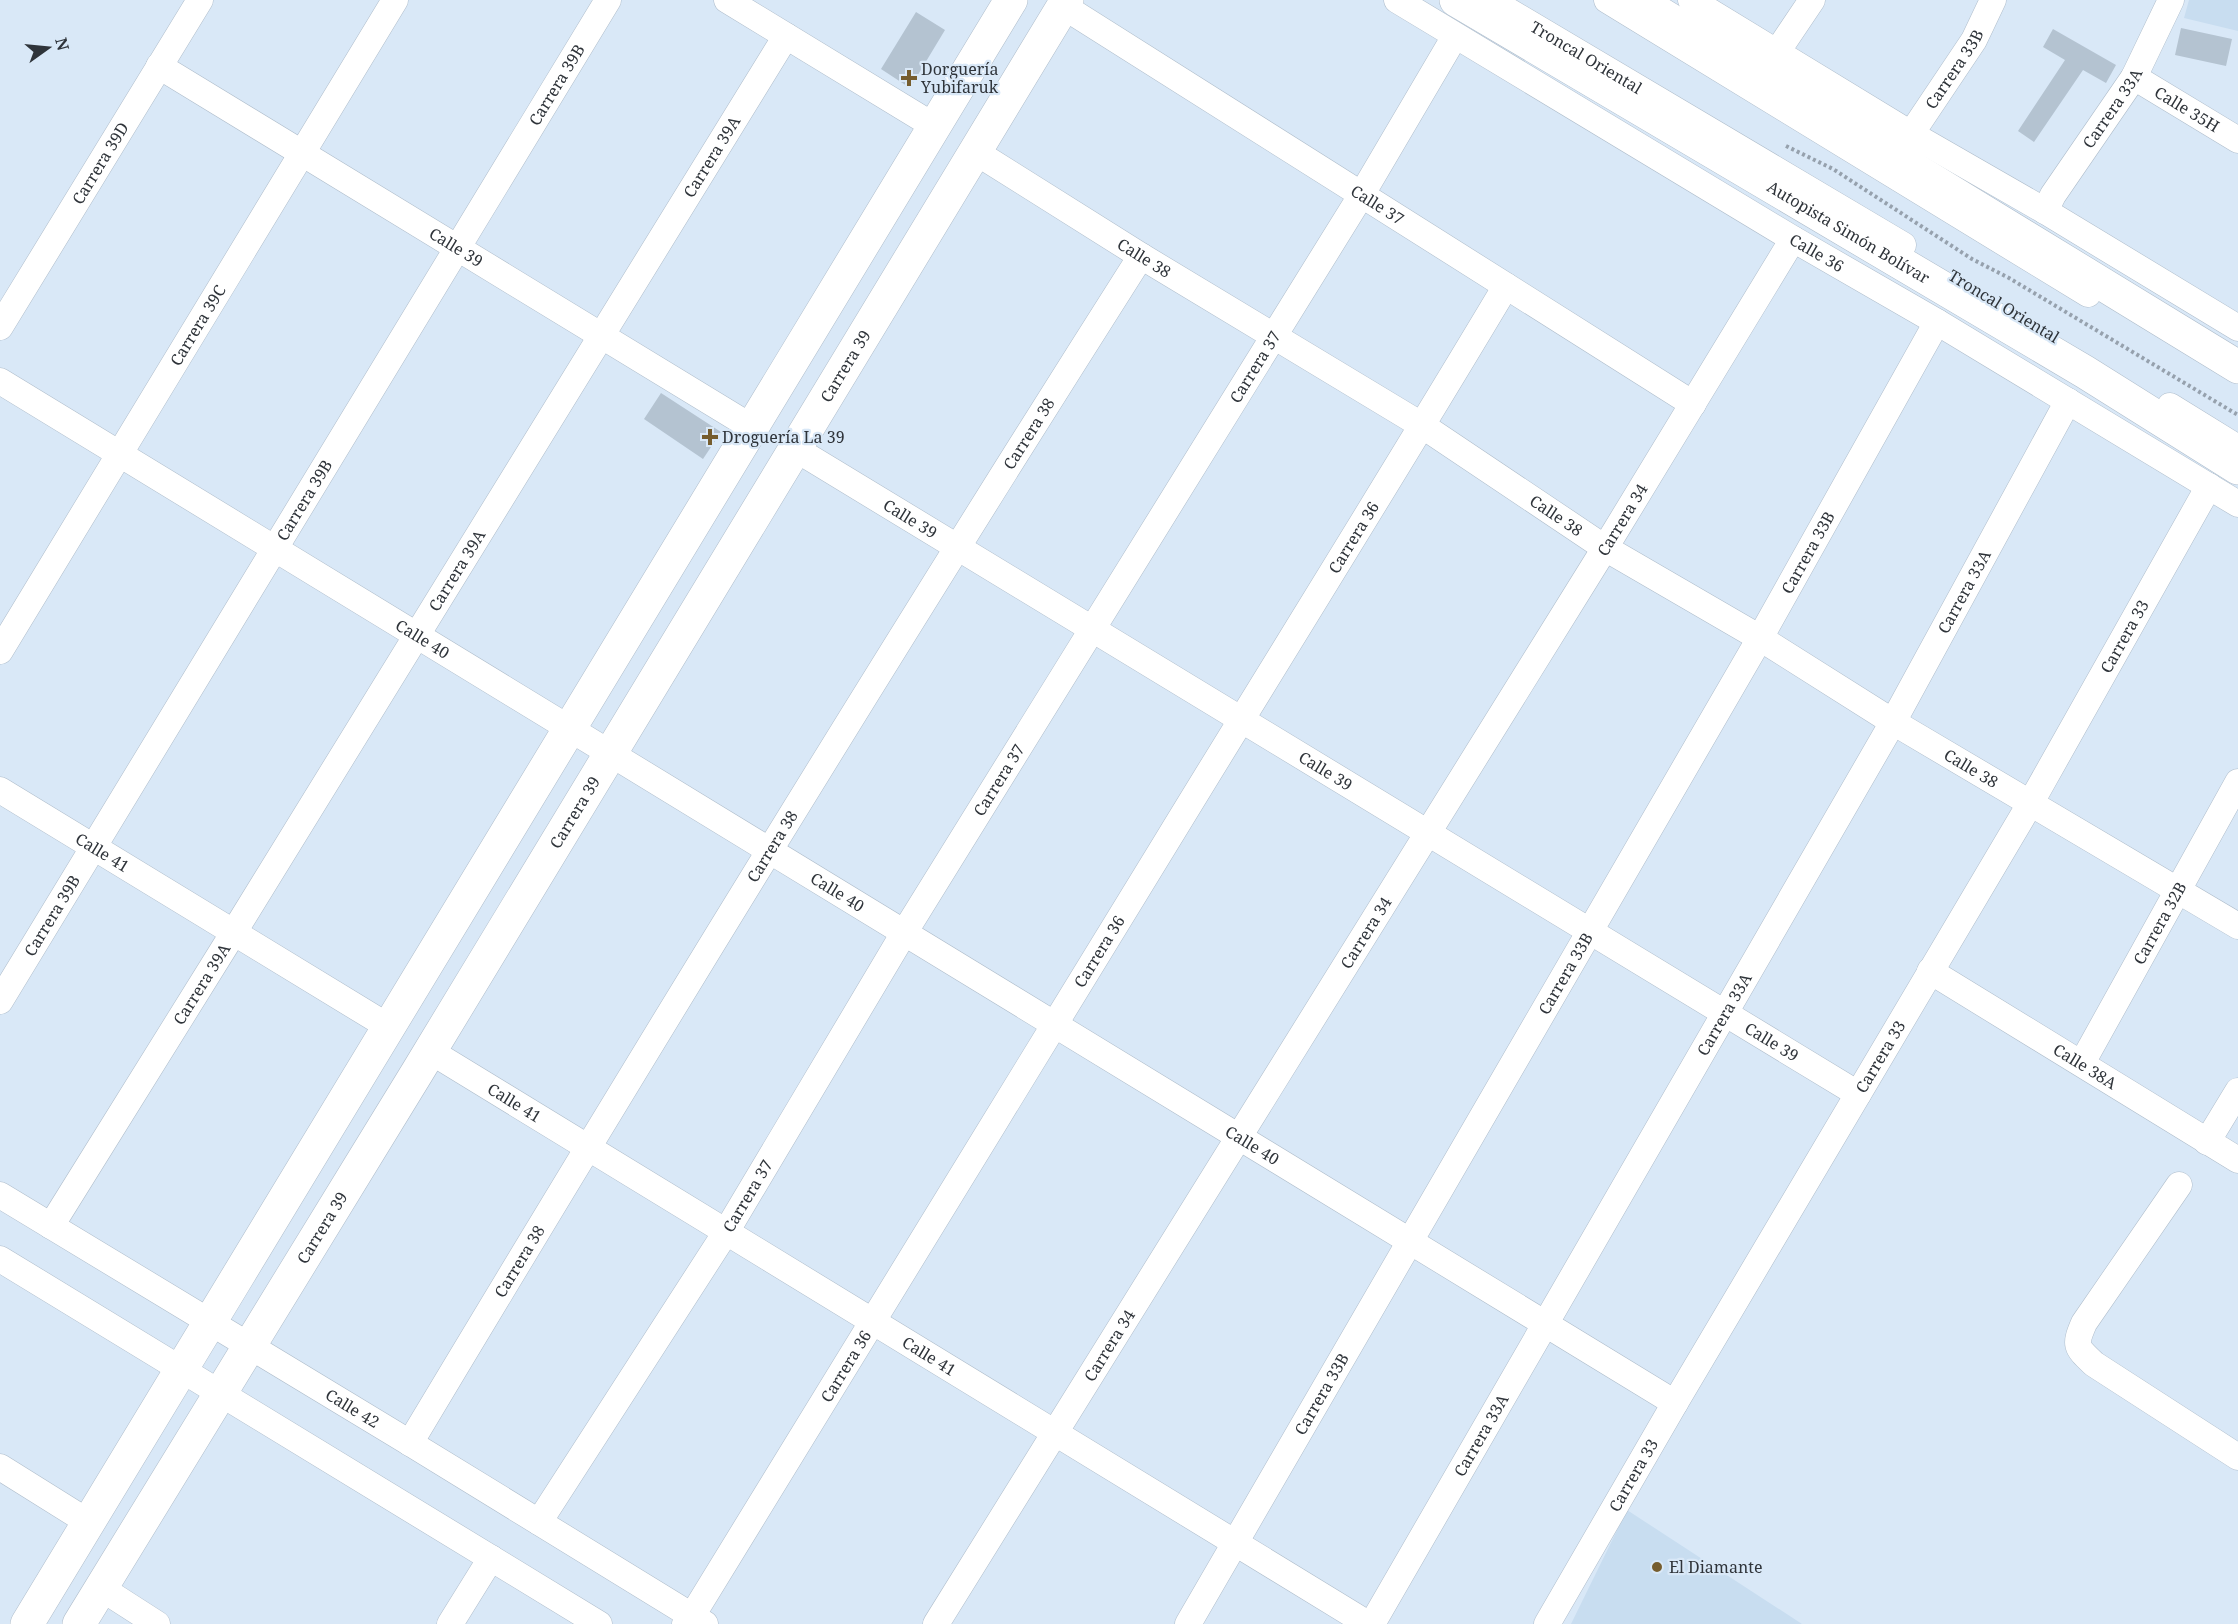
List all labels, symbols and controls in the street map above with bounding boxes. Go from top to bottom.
street label: Troncal Oriental [1527,16,1646,99]
north arrow [18,18,78,78]
street label: Carrera 33B [1920,26,1988,113]
text: N [50,35,75,53]
street label: Carrera 39B [523,40,590,129]
place label: Dorguería Yubifaruk [920,58,999,98]
street label: Carrera 33A [2077,64,2148,153]
marker: Dorguería Yubifaruk [902,71,916,85]
street label: Calle 35H [2150,81,2224,137]
street label: Carrera 39A [678,111,746,202]
street label: Carrera 39D [67,118,134,208]
street label: Autopista Simón Bolívar [1763,175,1934,289]
street label: Calle 37 [1347,180,1409,230]
street label: Calle 39 [425,222,487,272]
street label: Calle 36 [1786,228,1848,277]
street label: Calle 38 [1113,233,1175,283]
street label: Troncal Oriental [1944,264,2064,348]
street label: Carrera 39C [165,281,231,370]
street label: Carrera 39 [815,326,876,406]
street label: Carrera 37 [1224,327,1285,407]
street label: Carrera 38 [998,393,1060,474]
place label: Droguería La 39 [722,426,845,448]
marker: Droguería La 39 [703,430,717,444]
street label: Carrera 39B [271,455,337,545]
street label: Carrera 34 [1592,480,1653,560]
street label: Calle 38 [1525,490,1587,541]
street label: Calle 39 [879,494,941,543]
street label: Carrera 36 [1323,497,1384,578]
street label: Carrera 33B [1776,507,1840,598]
street label: Carrera 39A [423,525,491,615]
street label: Carrera 33A [1932,545,1996,637]
street label: Carrera 33 [2095,596,2154,677]
street label: Calle 40 [391,614,454,664]
street label: Carrera 37 [968,740,1029,820]
street label: Calle 38 [1940,744,2002,793]
street label: Calle 39 [1295,746,1357,796]
street label: Carrera 39 [544,772,605,853]
street label: Carrera 38 [742,806,803,886]
street label: Calle 41 [71,828,134,877]
street label: Calle 40 [806,867,869,917]
street label: Carrera 39B [19,871,85,960]
street label: Carrera 32B [2128,878,2191,968]
street label: Carrera 34 [1335,893,1397,973]
street label: Carrera 36 [1069,911,1130,992]
street label: Carrera 33B [1533,929,1598,1019]
street label: Carrera 39A [168,939,236,1029]
street label: Carrera 33A [1692,968,1757,1060]
street label: Carrera 33 [1850,1016,1910,1097]
street label: Calle 39 [1741,1017,1803,1067]
street label: Calle 38A [2049,1038,2122,1094]
street label: Calle 41 [483,1078,546,1127]
street label: Calle 40 [1221,1120,1283,1170]
street label: Carrera 37 [717,1156,778,1236]
street label: Carrera 39 [292,1187,353,1268]
street label: Carrera 38 [489,1221,550,1302]
street label: Carrera 34 [1079,1305,1140,1386]
street label: Carrera 36 [815,1326,876,1406]
street label: Calle 41 [898,1331,960,1381]
street label: Carrera 33B [1289,1349,1354,1439]
street label: Calle 42 [321,1383,384,1433]
street label: Carrera 33A [1448,1389,1514,1481]
street label: Carrera 33 [1603,1435,1663,1516]
place label: El Diamante [1669,1556,1763,1578]
marker: El Diamante [1650,1560,1664,1574]

